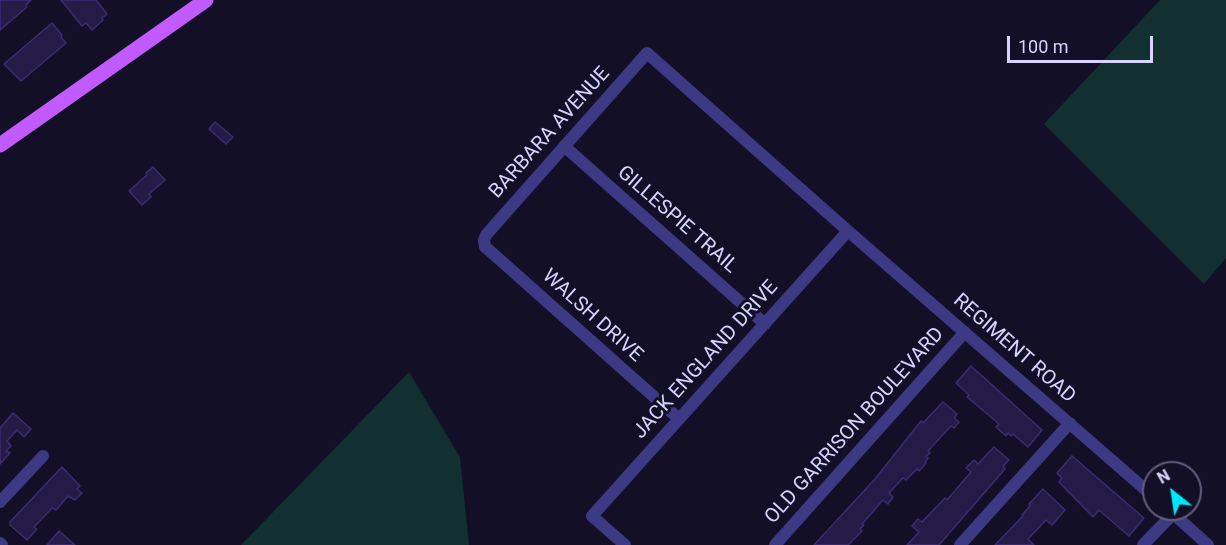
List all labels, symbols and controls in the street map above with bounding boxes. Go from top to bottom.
scale bar [1010,24,1156,62]
text: 100 m [1018,36,1069,57]
street label: BARBARA AVENUE [485,62,615,204]
street label: GILLESPIE TRAIL [612,161,742,279]
street label: WALSH DRIVE [537,265,647,367]
street label: JACK ENGLAND DRIVE [629,276,783,444]
street label: REGIMENT ROAD [948,289,1080,409]
street label: OLD GARRISON BOULEVARD [760,323,950,529]
north arrow [1142,461,1202,521]
text: N [1154,466,1173,488]

